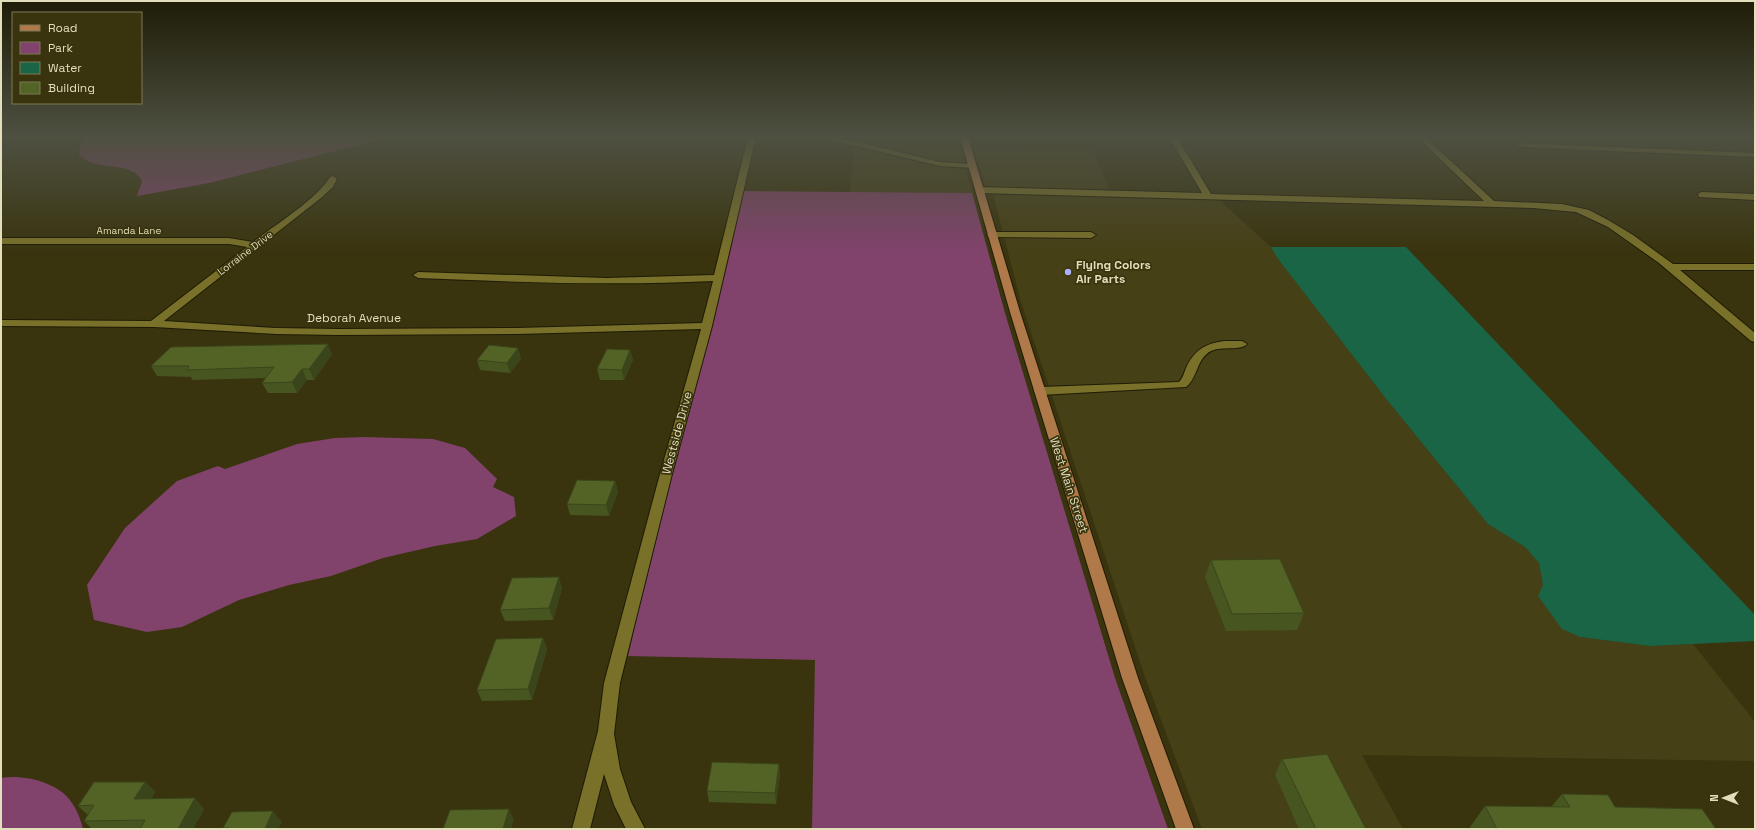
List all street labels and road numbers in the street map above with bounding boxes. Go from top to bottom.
street label: Amanda Lane [97,224,161,237]
street label: Lorraine Drive [215,228,275,278]
street label: Deborah Avenue [307,310,401,326]
street label: Westside Drive [658,390,696,476]
street label: West Main Street [1046,435,1092,535]

